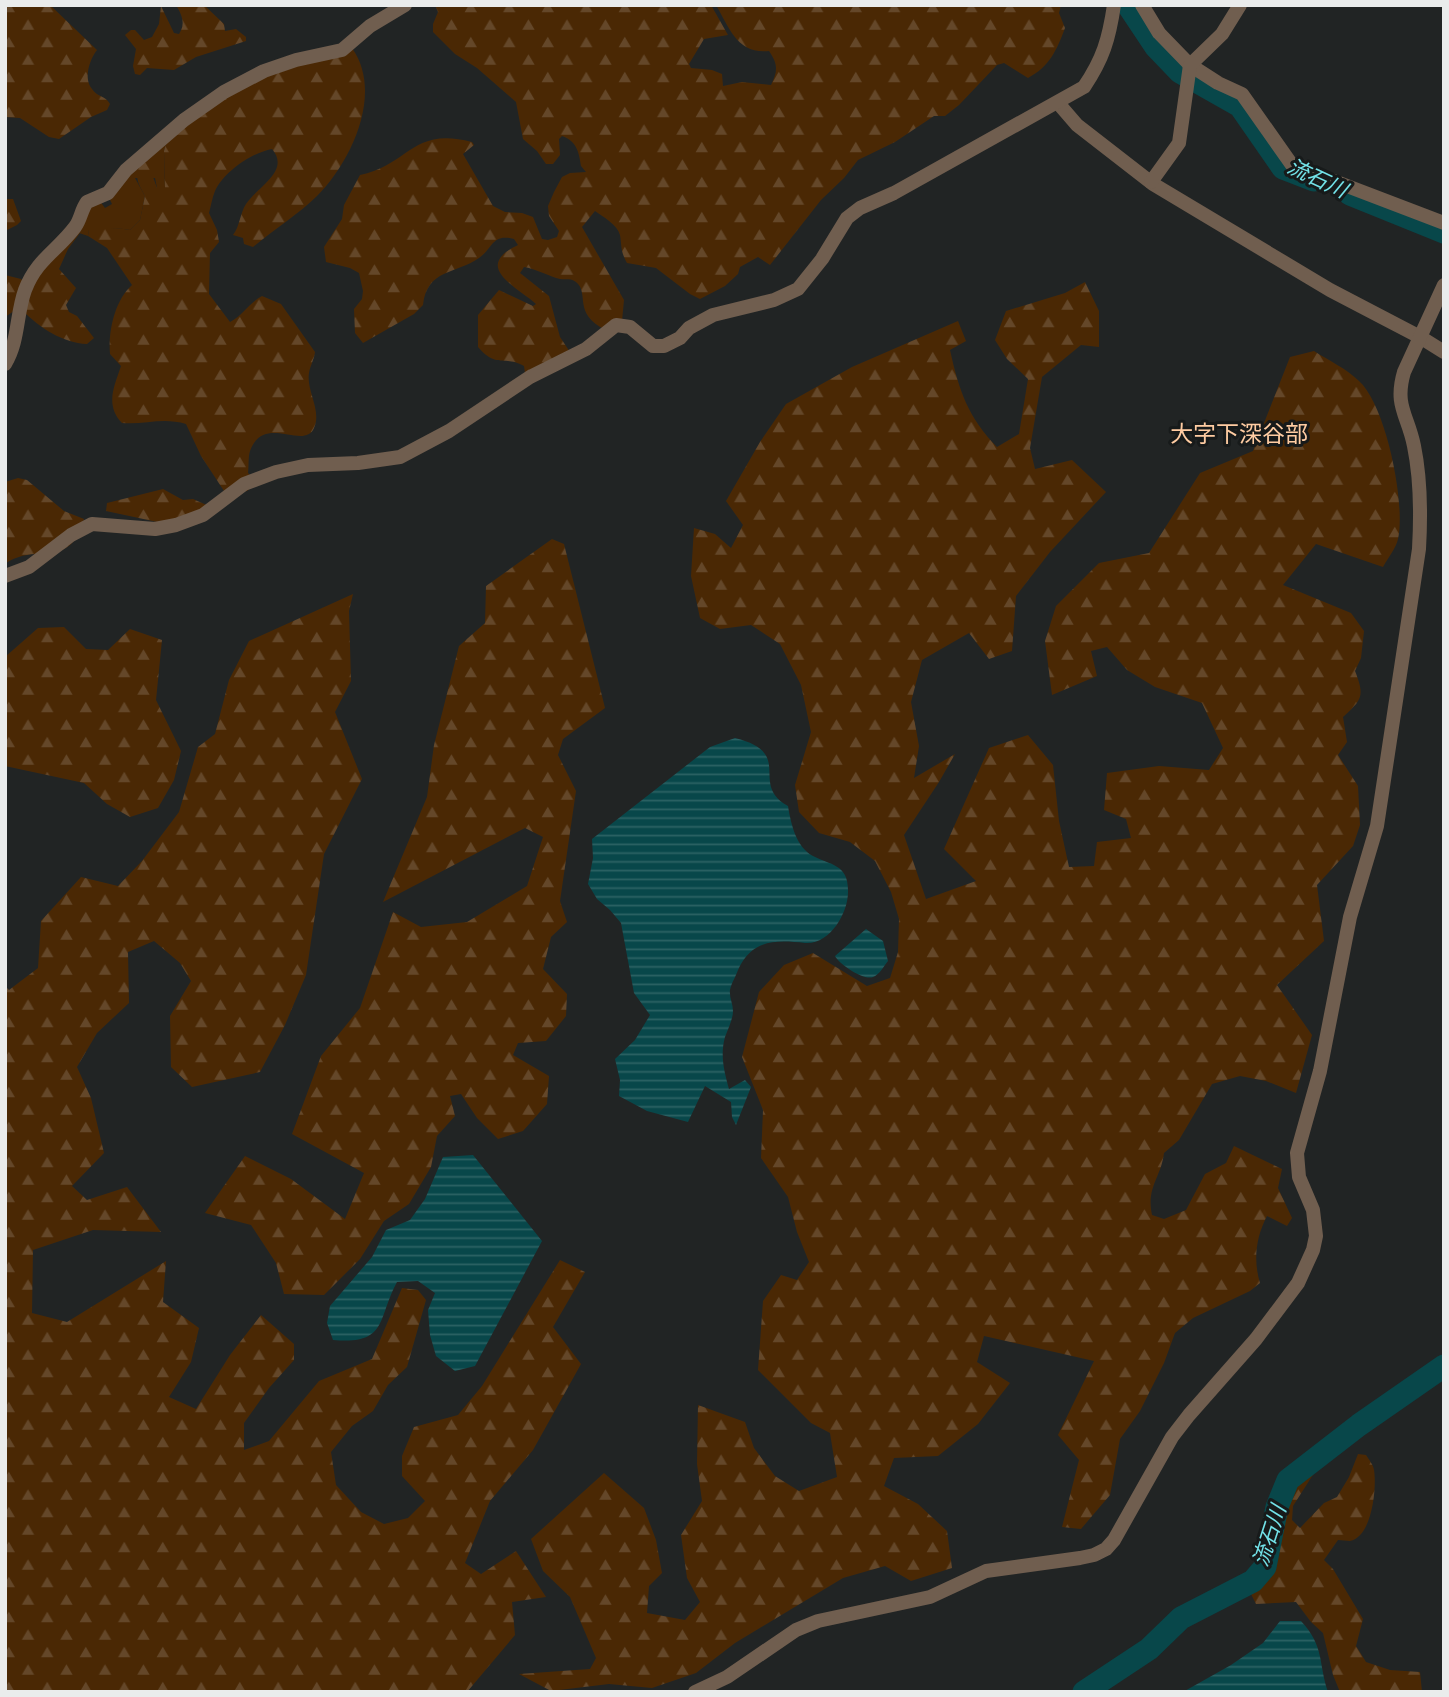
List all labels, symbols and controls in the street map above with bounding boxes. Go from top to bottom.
water label: 流石川 [1283,154,1353,204]
district label: 大字下深谷部 [1170,421,1308,449]
water label: 流石川 [1248,1500,1292,1570]

